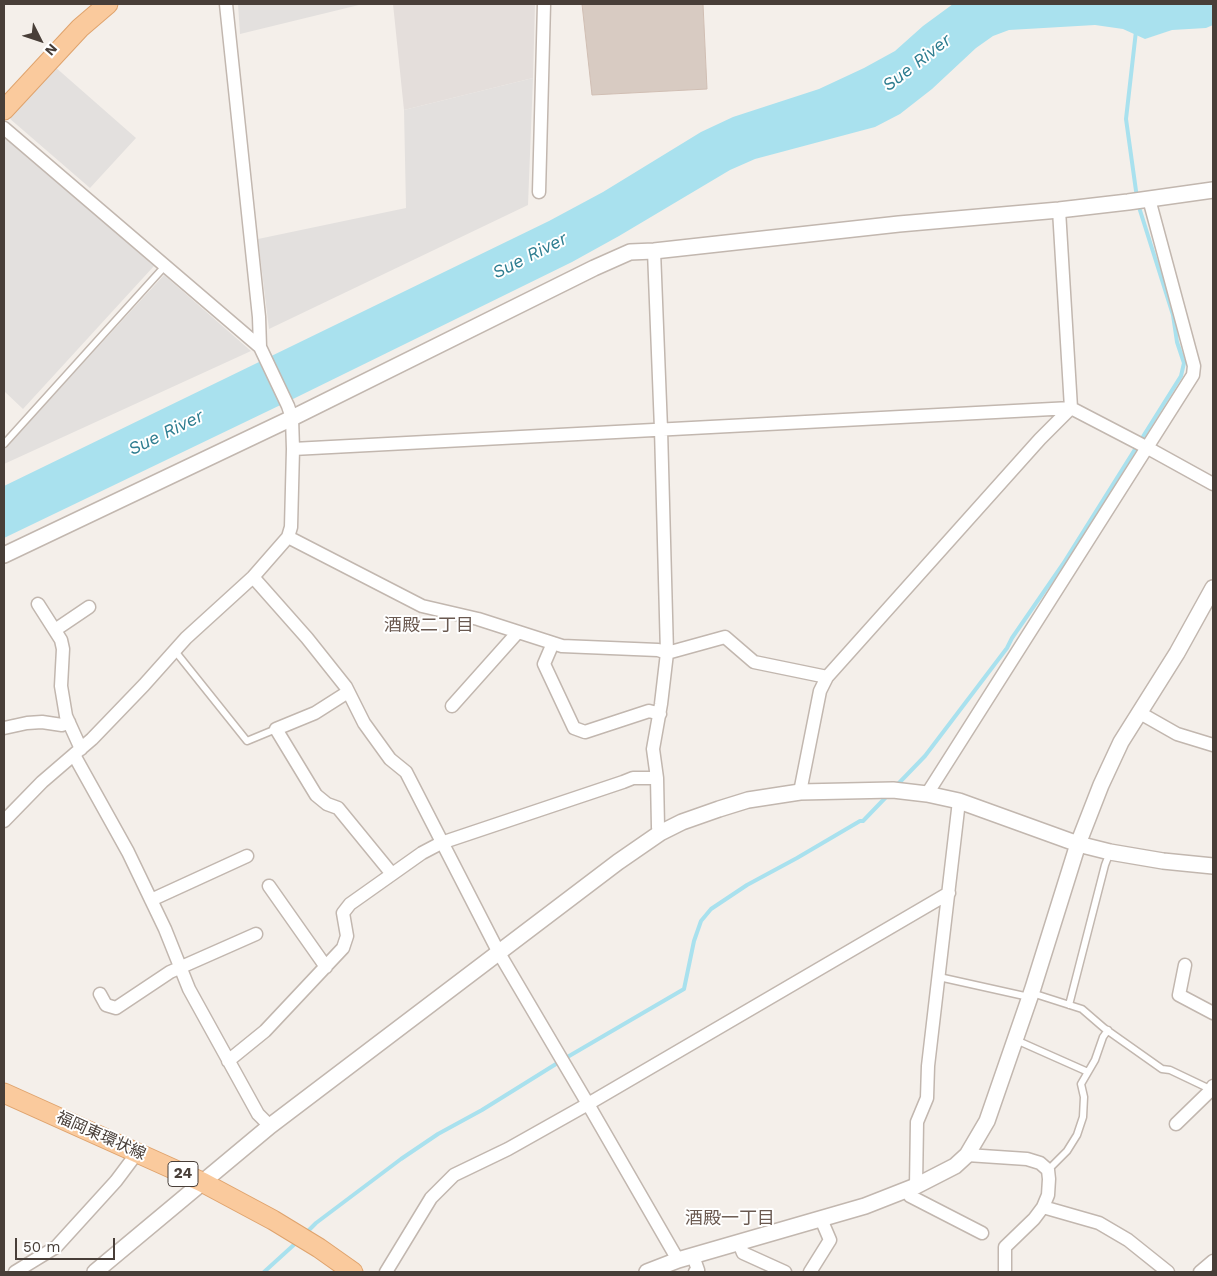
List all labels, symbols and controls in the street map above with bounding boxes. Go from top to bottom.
north arrow [15,15,65,65]
water label: Sue River [878,30,956,96]
text: N [42,41,61,59]
water label: Sue River [489,228,571,284]
water label: Sue River [125,406,207,460]
district label: 酒殿二丁目 [384,615,474,637]
street label: 福岡東環状線 [53,1108,149,1164]
road number: 24 [168,1162,198,1186]
district label: 酒殿一丁目 [685,1208,775,1230]
scale bar [18,1228,118,1260]
text: 50 m [23,1238,60,1256]

